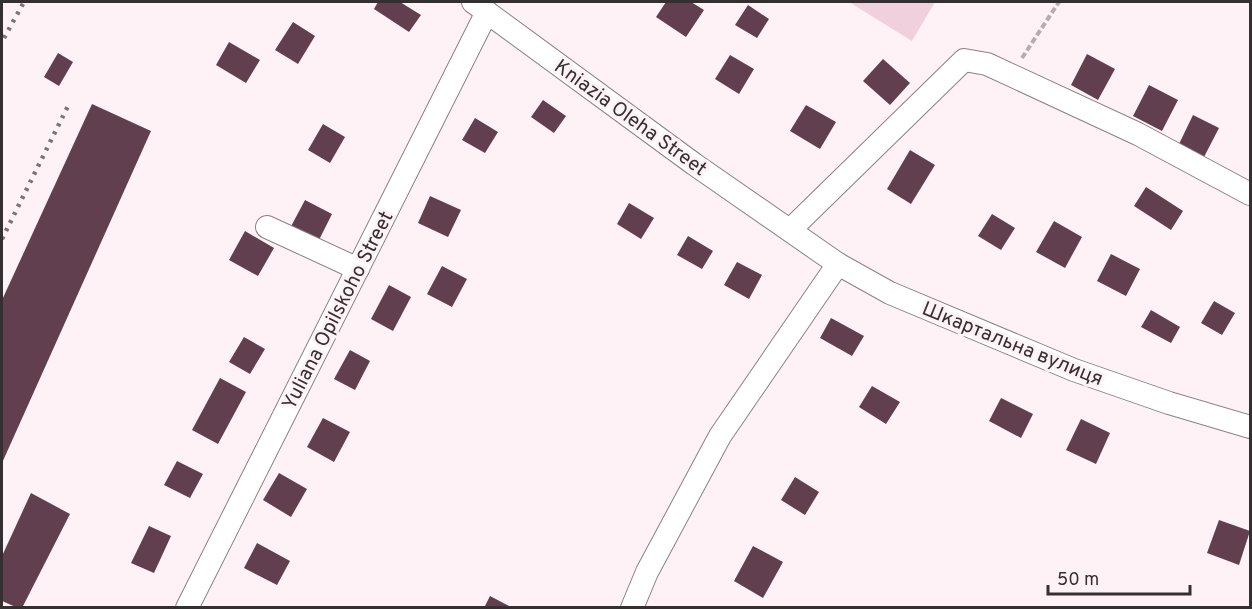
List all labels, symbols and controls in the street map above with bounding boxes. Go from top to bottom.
street label: Kniazia Oleha Street [548,54,711,183]
street label: Yuliana Opilskoho Street [277,207,400,415]
street label: Шкартальна вулиця [918,297,1107,393]
scale bar [1048,558,1190,596]
text: 50 m [1057,569,1099,592]

